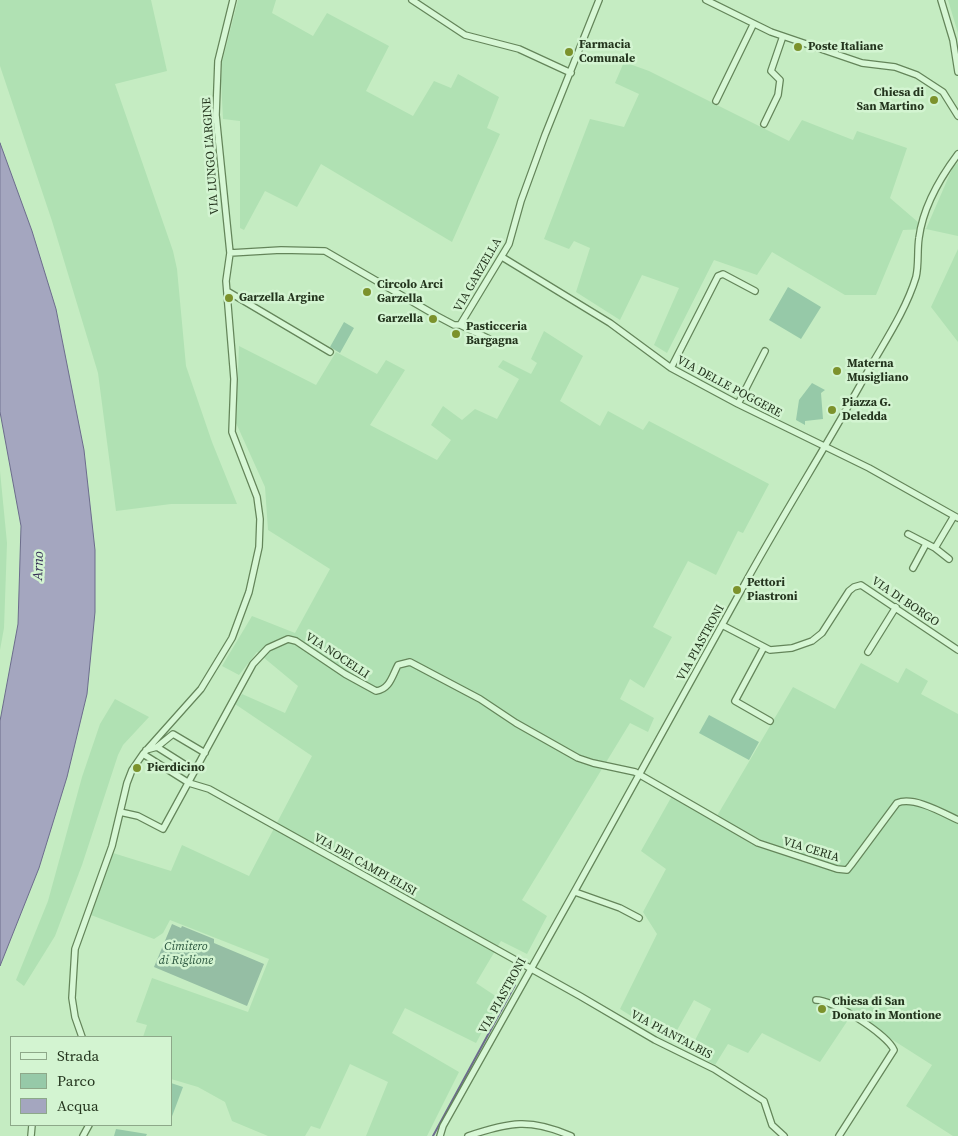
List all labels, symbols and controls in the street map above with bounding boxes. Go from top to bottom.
place label: Farmacia Comunale [579,38,635,66]
place label: Poste Italiane [808,40,883,54]
marker: Poste Italiane [792,41,804,53]
marker: Farmacia Comunale [563,46,575,58]
place label: Chiesa di San Martino [856,86,924,114]
marker: Chiesa di San Martino [928,94,940,106]
street label: VIA LUNGO L'ARGINE [200,97,222,215]
street label: VIA GARZELLA [451,235,505,315]
place label: Circolo Arci Garzella [377,278,443,306]
marker: Circolo Arci Garzella [361,286,373,298]
place label: Garzella Argine [239,291,325,305]
marker: Garzella Argine [223,292,235,304]
place label: Garzella [377,312,423,326]
marker: Garzella [427,313,439,325]
place label: Pasticceria Bargagna [466,320,527,348]
marker: Pasticceria Bargagna [450,328,462,340]
street label: VIA DELLE POGGERE [674,353,784,421]
place label: Materna Musigliano [847,357,909,385]
marker: Materna Musigliano [831,365,843,377]
place label: Piazza G. Deledda [842,396,891,424]
marker: Piazza G. Deledda [826,404,838,416]
water label: Arno [30,551,48,581]
street label: VIA DI BORGO [868,574,942,630]
place label: Pettori Piastroni [747,576,798,604]
marker: Pettori Piastroni [731,584,743,596]
street label: VIA PIASTRONI [674,602,728,684]
street label: VIA NOCELLI [302,630,372,682]
place label: Pierdicino [147,761,205,775]
marker: Pierdicino [131,762,143,774]
street label: VIA DEI CAMPI ELISI [311,831,419,899]
street label: VIA CERIA [781,835,841,865]
park label: Cimitero di Riglione [159,940,213,968]
street label: VIA PIASTRONI [476,955,530,1037]
place label: Chiesa di San Donato in Montione [832,995,941,1023]
marker: Chiesa di San Donato in Montione [816,1003,828,1015]
street label: VIA PIANTALBIS [628,1007,714,1063]
legend [10,1036,172,1126]
text: Strada [57,1045,99,1066]
text: Parco [57,1070,95,1091]
text: Acqua [57,1095,99,1116]

